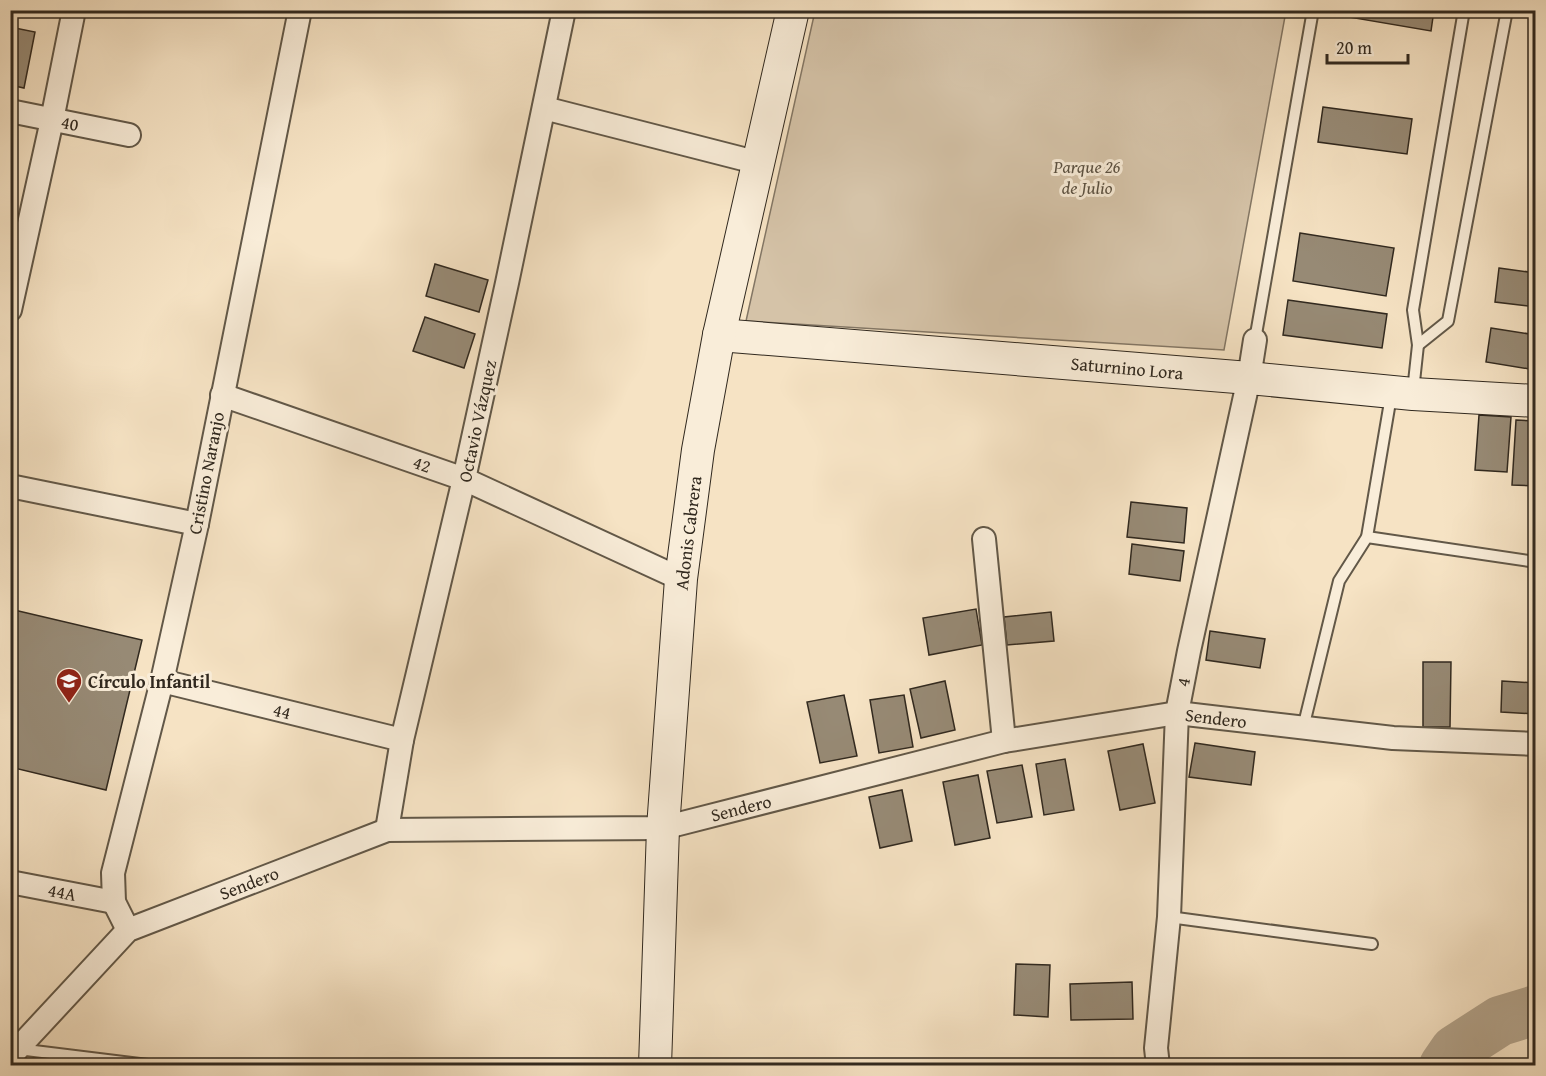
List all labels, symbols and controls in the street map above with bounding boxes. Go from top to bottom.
scale bar [1327,27,1408,65]
text: 20 m [1336,34,1372,61]
street label: 40 [59,108,81,138]
park label: Parque 26 de Julio [1053,153,1121,201]
street label: Saturnino Lora [1070,350,1185,386]
street label: Octavio Vázquez [451,357,503,485]
street label: Cristino Naranjo [181,409,231,537]
street label: 42 [409,448,435,480]
street label: Adonis Cabrera [668,474,708,592]
school or university icon: Círculo Infantil [54,666,84,704]
place label: Círculo Infantil [88,668,211,695]
street label: 4 [1169,675,1197,689]
street label: 44 [270,696,294,726]
street label: Sendero [1184,701,1248,735]
street label: Sendero [708,787,774,829]
street label: Sendero [215,859,283,907]
street label: 44A [46,876,79,908]

